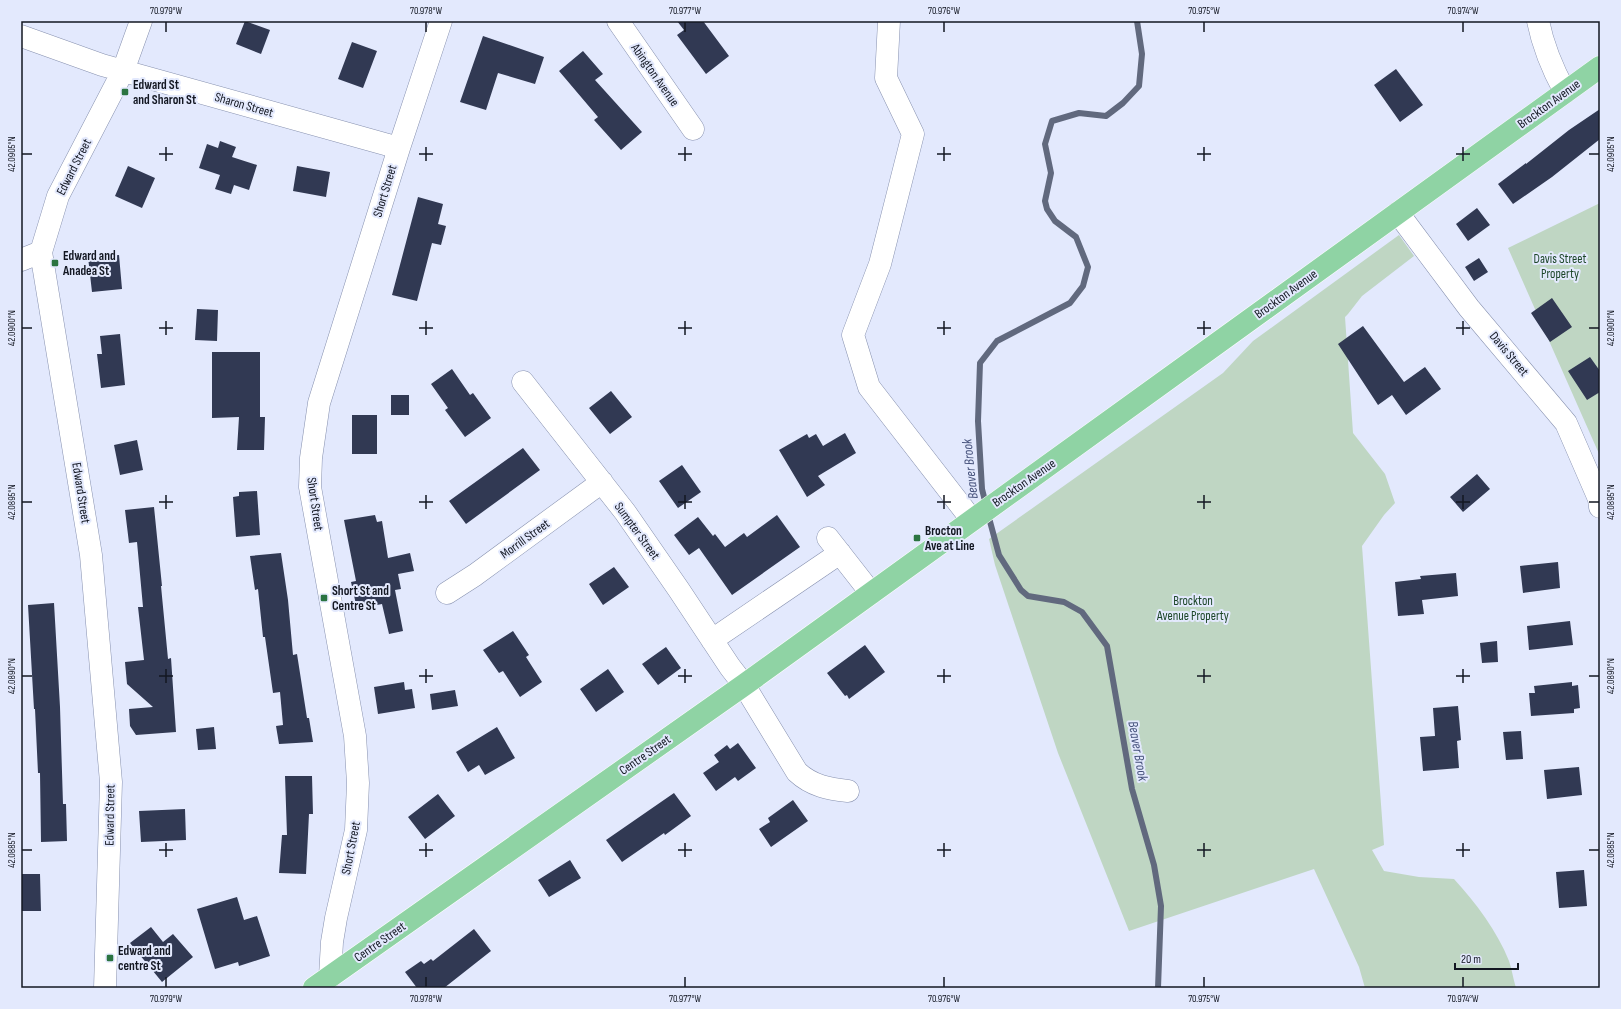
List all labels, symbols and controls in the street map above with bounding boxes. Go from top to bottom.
text: 70.979°W [150,5,183,17]
text: 70.978°W [410,5,442,17]
text: 70.977°W [669,5,702,17]
text: 70.976°W [928,5,961,17]
text: 70.975°W [1188,5,1220,17]
text: 70.974°W [1448,5,1479,17]
street label: Abington Avenue [627,40,682,109]
street label: Brockton Avenue [1515,76,1583,132]
place label: Edward St and Sharon St [133,77,197,108]
marker: Edward St and Sharon St [120,87,130,97]
street label: Sharon Street [213,89,275,121]
text: 42.0905°N [6,136,18,172]
street label: Edward Street [53,136,95,198]
text: 42.0905°N [1605,136,1617,172]
street label: Short Street [369,163,401,219]
place label: Edward and Anadea St [62,248,116,279]
park label: Davis Street Property [1534,251,1586,282]
marker: Edward and Anadea St [50,258,60,268]
street label: Brockton Avenue [1252,266,1320,322]
text: 42.0900°N [6,310,18,346]
text: 42.0900°N [1605,310,1617,346]
street label: Davis Street [1486,329,1532,379]
water label: Beaver Brook [958,437,982,500]
street label: Brockton Avenue [989,455,1059,511]
street label: Edward Street [68,461,94,525]
street label: Short Street [303,476,327,532]
text: 42.0895°N [6,484,18,520]
text: 42.0895°N [1605,484,1617,520]
street label: Sumpter Street [611,499,663,563]
street label: Morrill Street [497,516,553,562]
place label: Brocton Ave at Line [924,523,975,554]
marker: Brocton Ave at Line [912,533,922,543]
place label: Short St and Centre St [332,583,389,614]
marker: Short St and Centre St [319,593,329,603]
park label: Brockton Avenue Property [1156,593,1229,624]
text: 42.0890°N [6,658,18,694]
text: 42.0890°N [1605,658,1617,694]
water label: Beaver Brook [1124,720,1152,783]
street label: Centre Street [616,731,674,779]
street label: Edward Street [101,784,119,846]
street label: Short Street [338,820,364,876]
text: 42.0885°N [6,832,18,868]
text: 42.0885°N [1605,832,1617,868]
street label: Centre Street [351,918,409,966]
place label: Edward and centre St [118,943,171,974]
scale bar [1455,945,1518,971]
text: 20 m [1461,952,1481,967]
marker: Edward and centre St [105,953,115,963]
text: 70.979°W [150,993,183,1005]
text: 70.978°W [410,993,442,1005]
text: 70.977°W [669,993,702,1005]
text: 70.976°W [928,993,961,1005]
text: 70.975°W [1188,993,1220,1005]
text: 70.974°W [1448,993,1479,1005]

